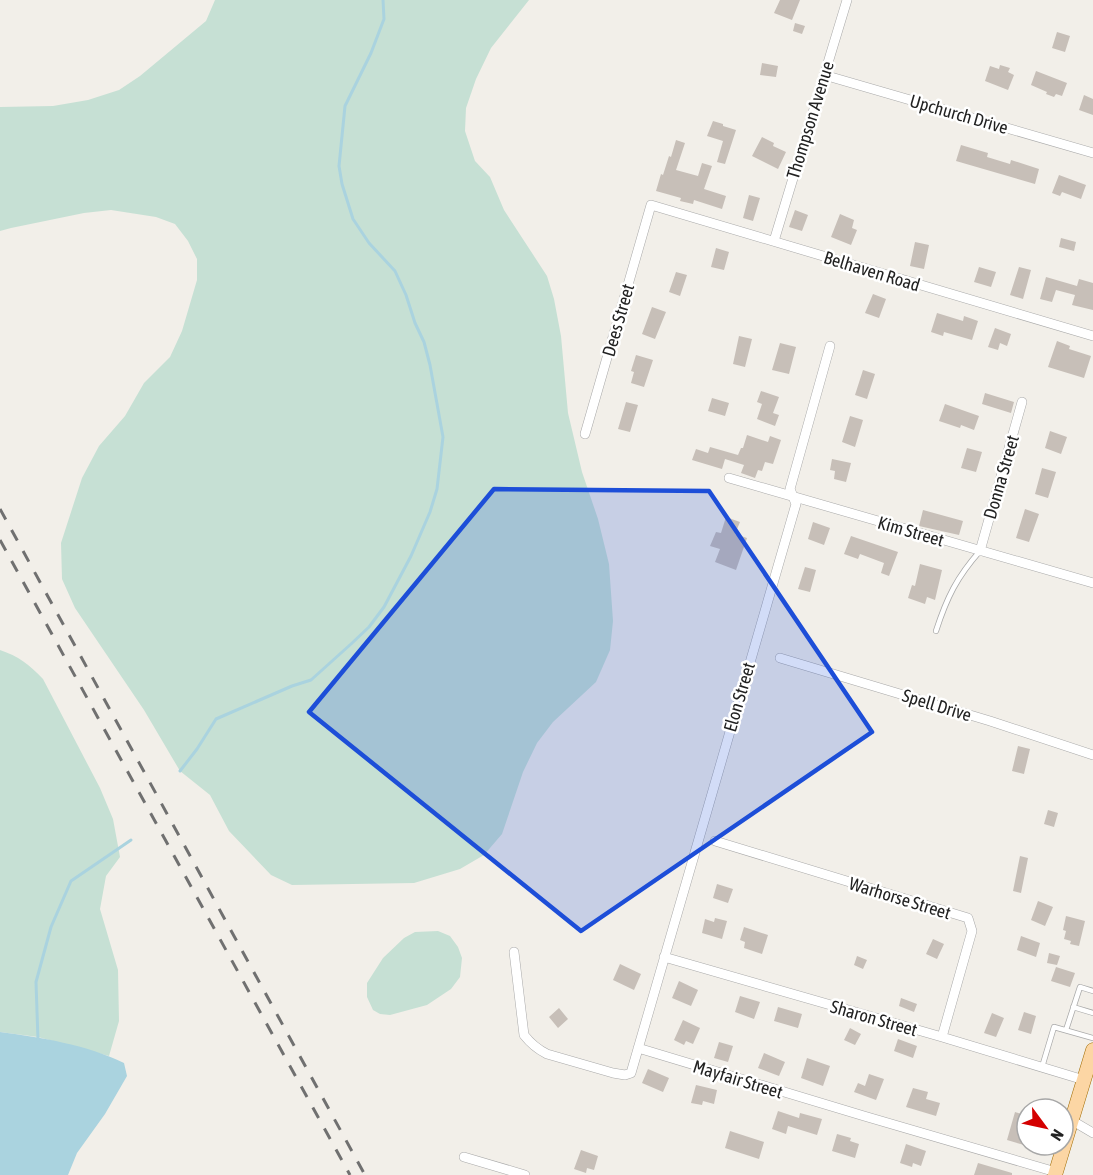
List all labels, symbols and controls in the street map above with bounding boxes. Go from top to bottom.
street label: Thompson Avenue [782,59,838,181]
street label: Upchurch Drive [907,90,1011,138]
street label: Belhaven Road [821,246,923,296]
street label: Dees Street [598,281,638,359]
street label: Donna Street [979,433,1023,521]
street label: Kim Street [875,512,947,550]
street label: Elon Street [719,660,759,734]
street label: Spell Drive [900,685,974,725]
street label: Warhorse Street [847,873,953,923]
street label: Sharon Street [828,996,920,1040]
street label: Mayfair Street [691,1055,785,1103]
north arrow [1015,1097,1075,1157]
text: N [1047,1126,1068,1144]

